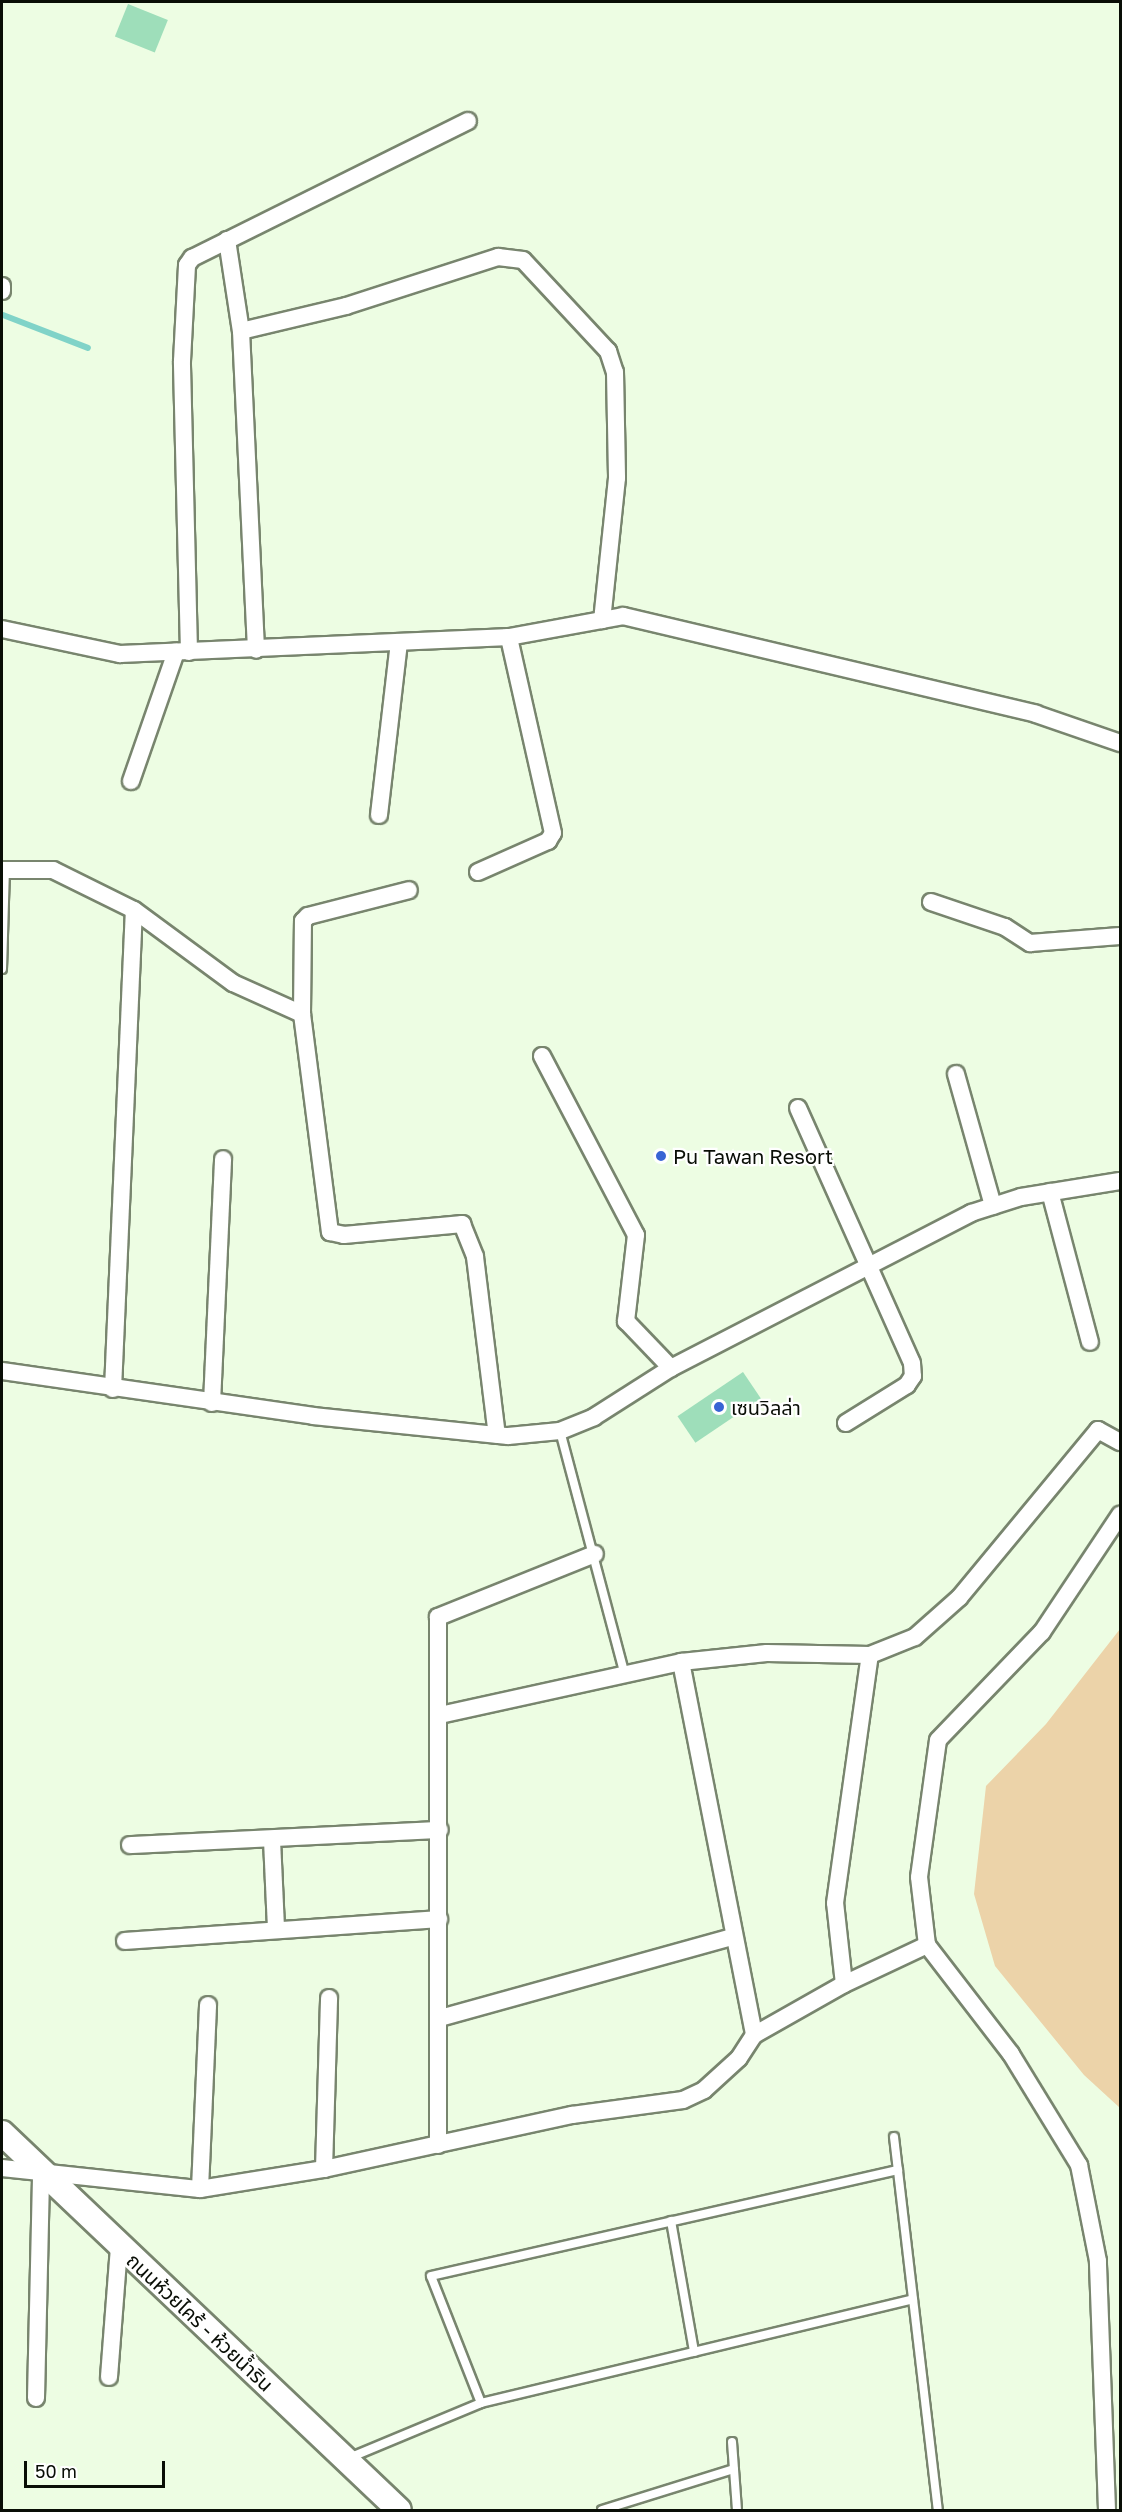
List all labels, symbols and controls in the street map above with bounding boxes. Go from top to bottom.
place label: Pu Tawan Resort [673,1144,833,1168]
marker: Pu Tawan Resort [654,1149,668,1163]
place label: เซนวิลล่า [731,1395,801,1419]
marker: เซนวิลล่า [712,1400,726,1414]
street label: ถนนห้วยไคร้ - ห้วยน้ำริน [122,2248,278,2396]
scale bar [27,2449,168,2487]
text: 50 m [35,2460,77,2482]

